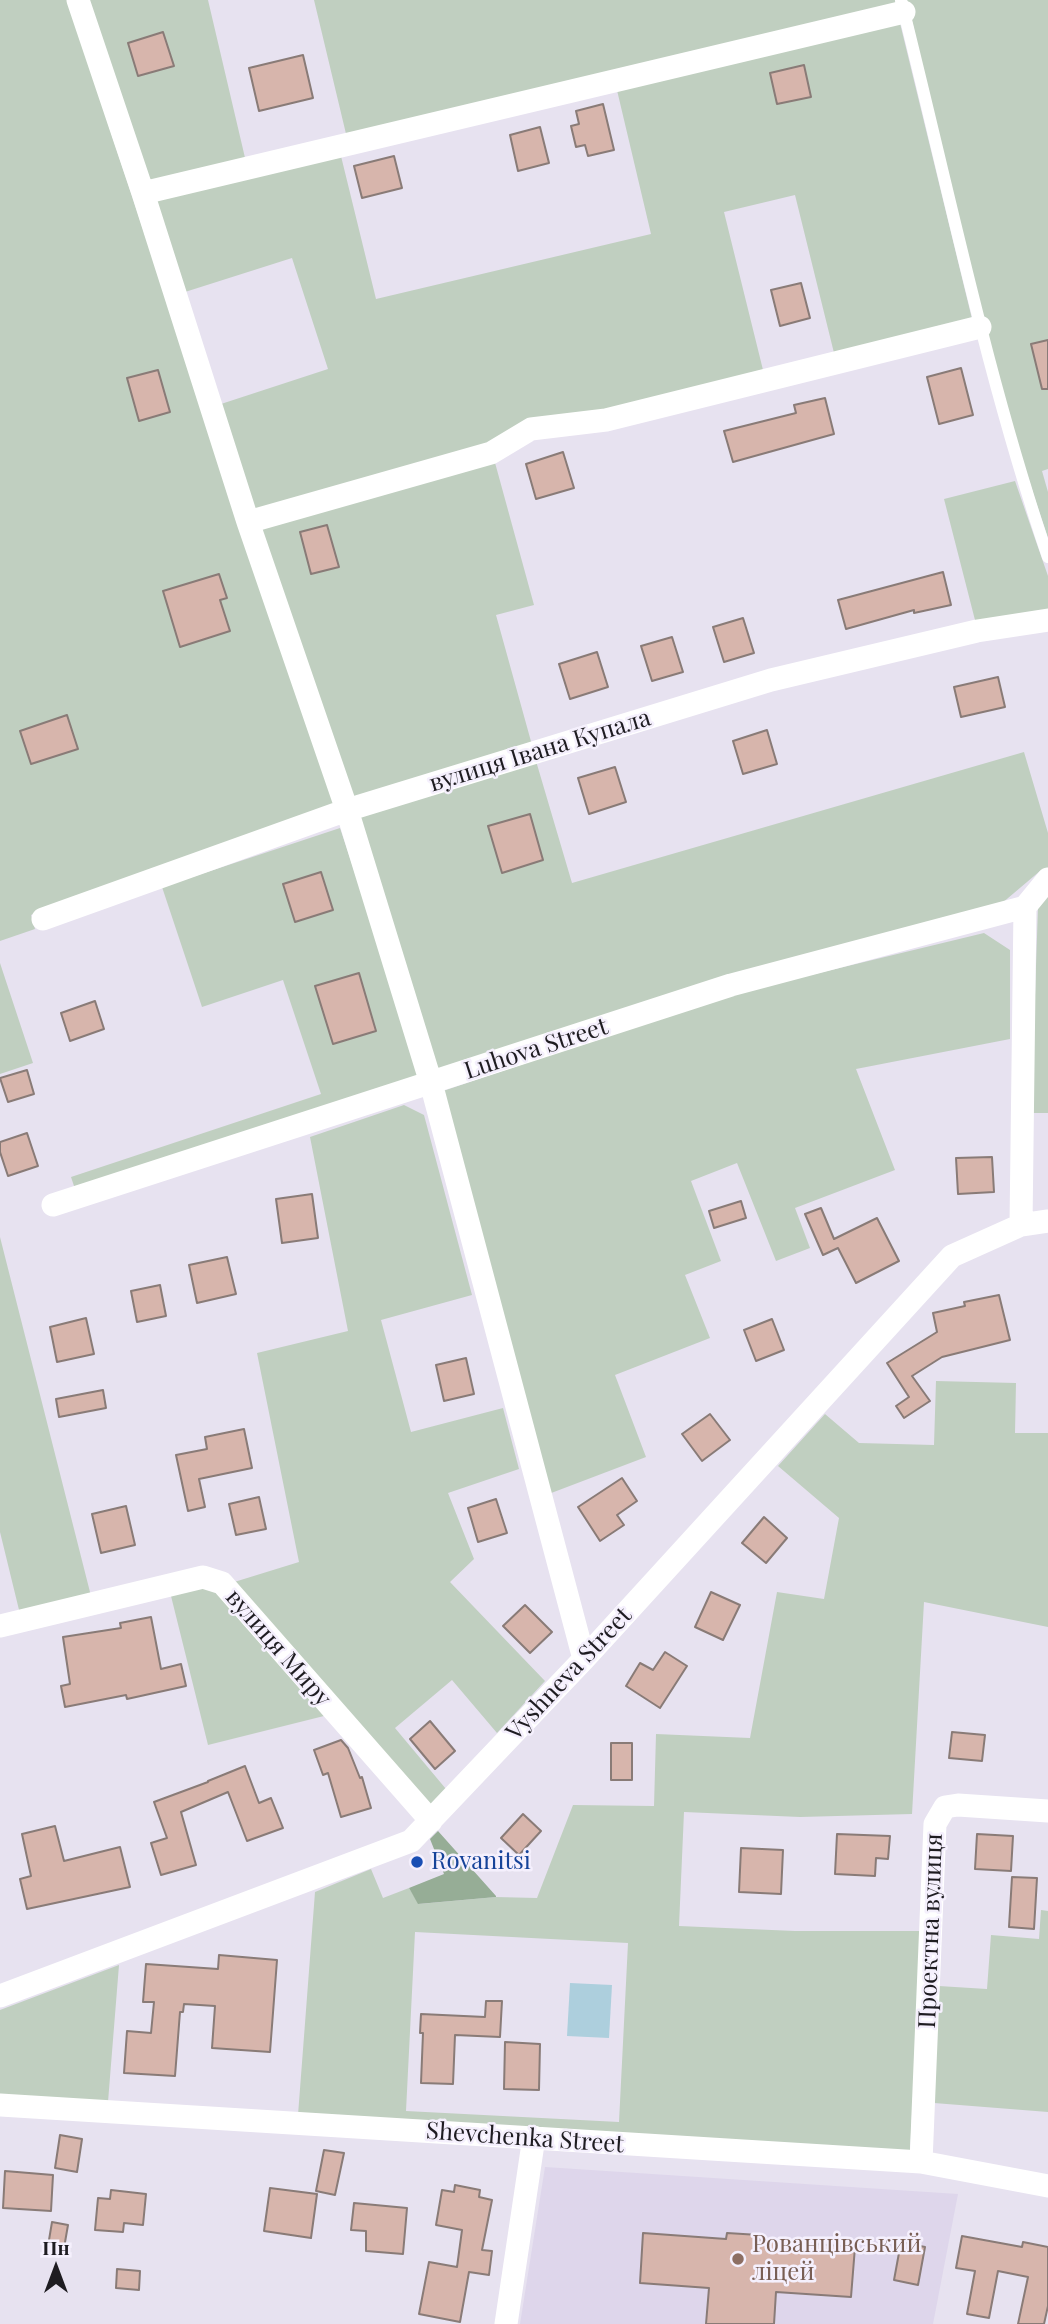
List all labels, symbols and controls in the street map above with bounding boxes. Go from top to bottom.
street label: вулиця Івана Купала [426,704,654,798]
street label: Luhova Street [461,1012,611,1086]
street label: вулиця Миру [219,1583,337,1713]
street label: Vyshneva Street [500,1602,638,1746]
street label: Проектна вулиця [913,1833,949,2029]
place label: Rovanitsi [431,1848,531,1876]
marker: Rovanitsi [409,1854,425,1870]
street label: Shevchenka Street [425,2117,625,2159]
place label: Рованцівський ліцей [752,2231,921,2287]
north arrow [21,2233,91,2303]
text: Пн [42,2234,70,2260]
marker: Рованцівський ліцей [730,2251,746,2267]

